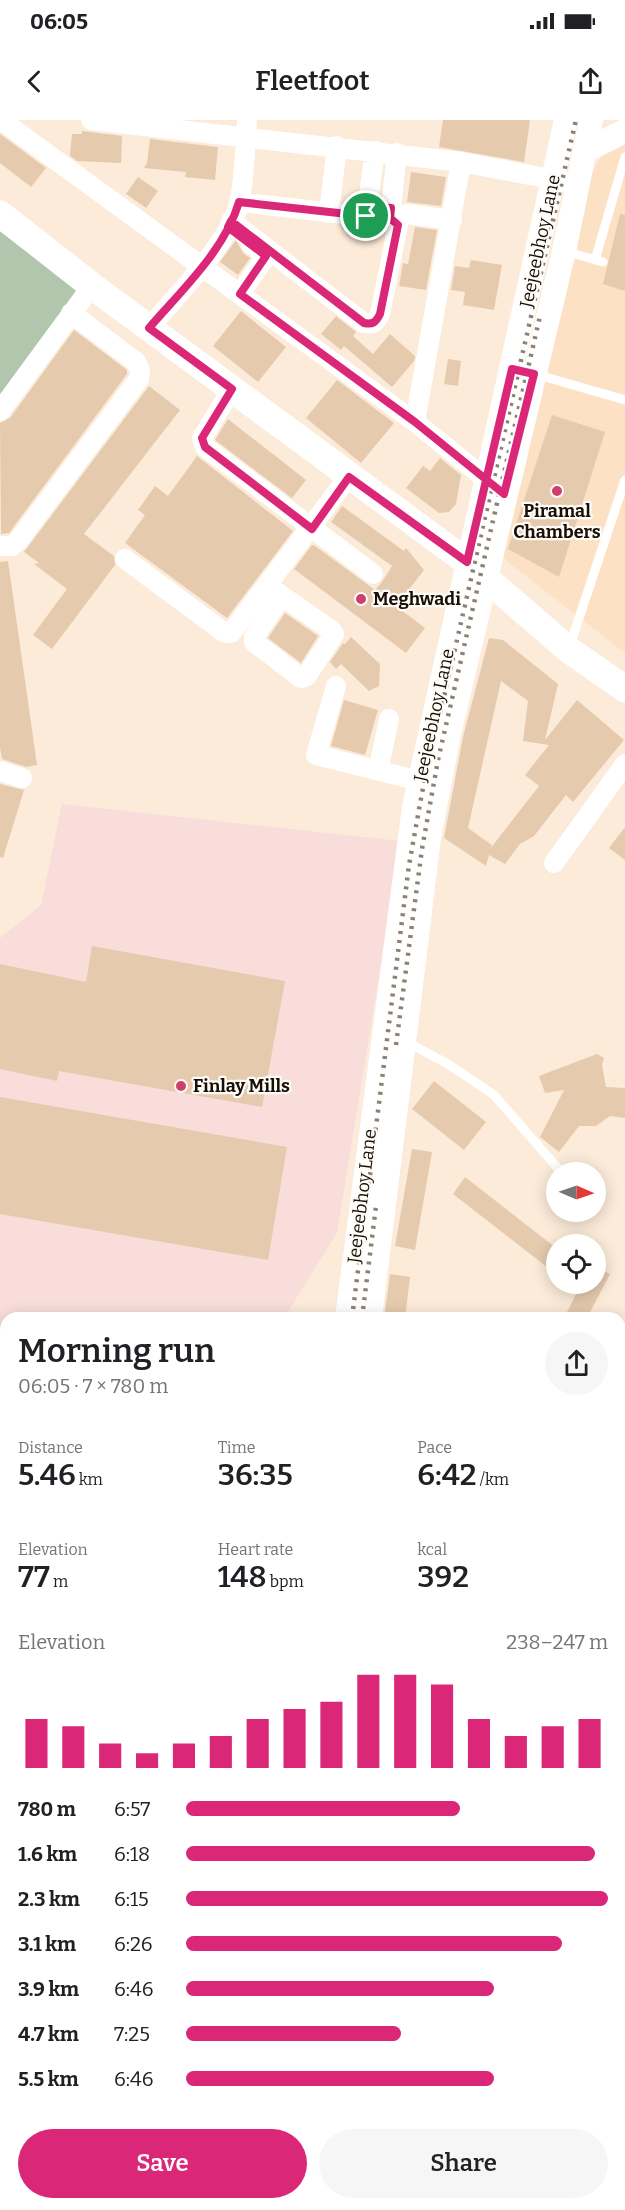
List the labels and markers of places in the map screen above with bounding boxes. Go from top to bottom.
pin [340,190,391,241]
marker: Piramal Chambers [550,484,564,498]
place label: Piramal Chambers [513,500,601,543]
place label: Meghwadi [373,588,461,610]
marker: Meghwadi [354,592,368,606]
place label: Finlay Mills [193,1075,290,1097]
marker: Finlay Mills [174,1079,188,1093]

